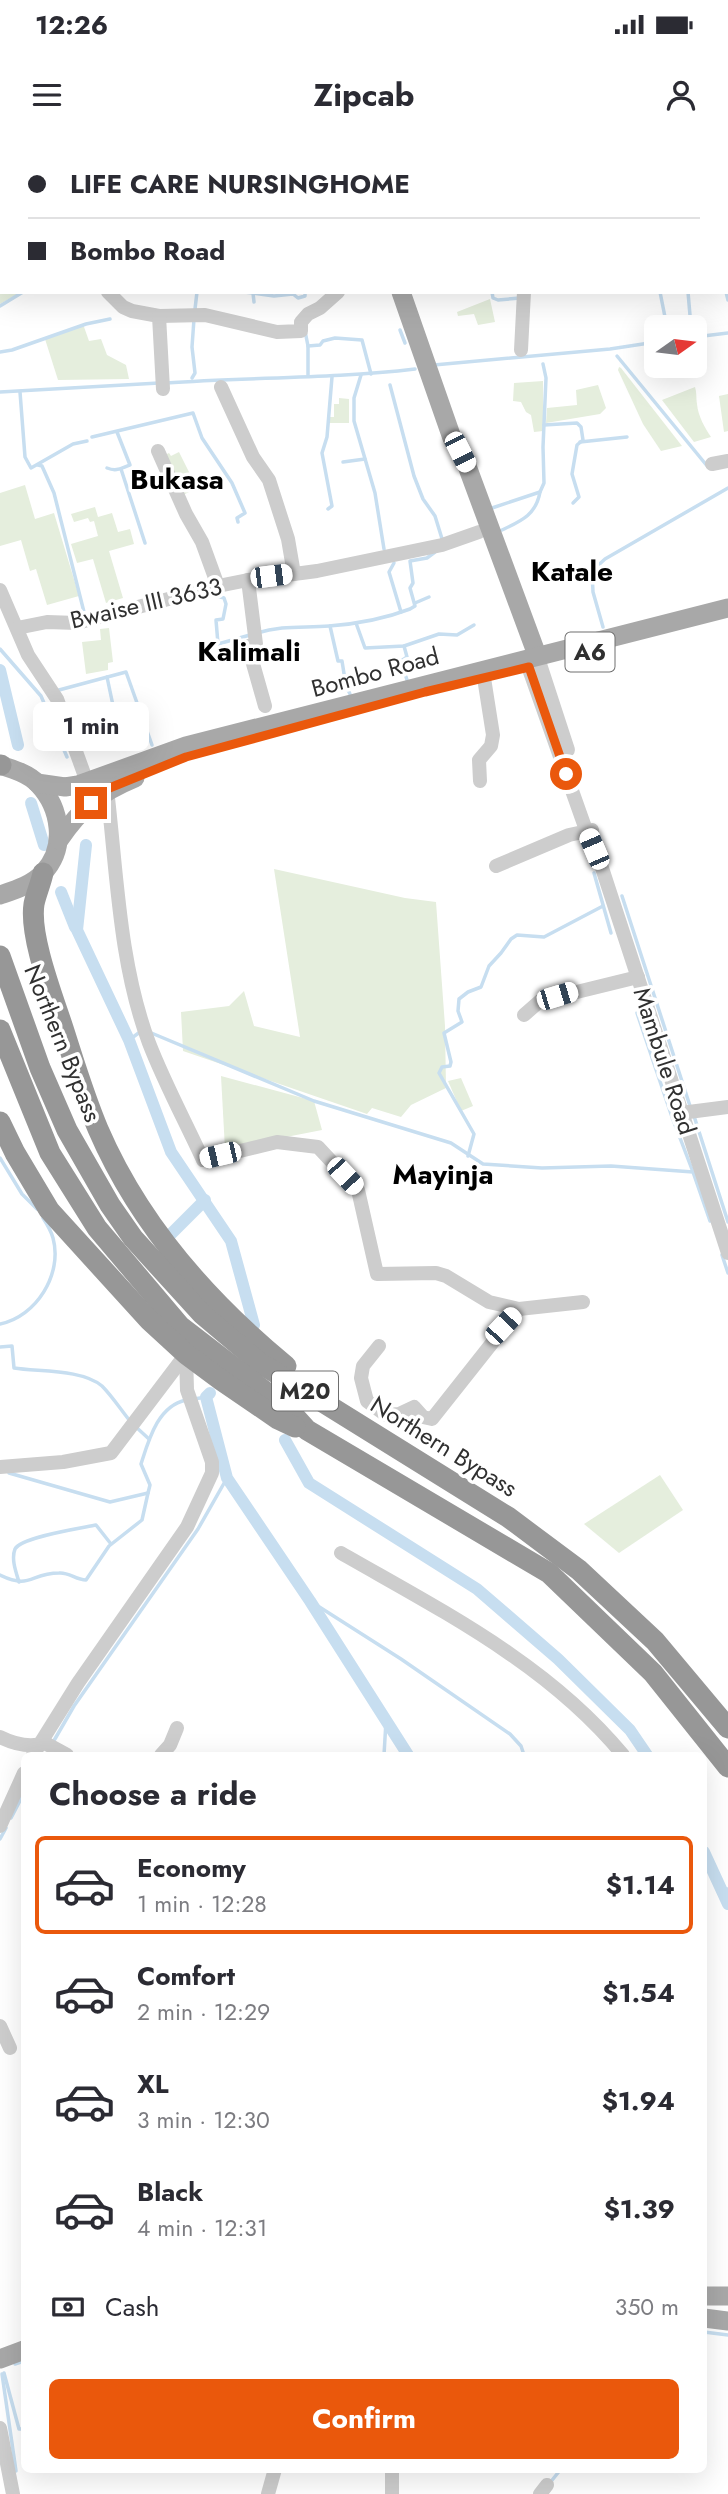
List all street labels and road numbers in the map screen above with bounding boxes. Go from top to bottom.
street label: Bwaise III 3633 [67,569,225,637]
road number: A6 [566,632,614,672]
street label: Bombo Road [307,638,443,706]
street label: Northern Bypass [15,959,111,1127]
street label: Mambule Road [625,983,705,1139]
road number: M20 [272,1372,338,1410]
street label: Northern Bypass [364,1387,524,1505]

